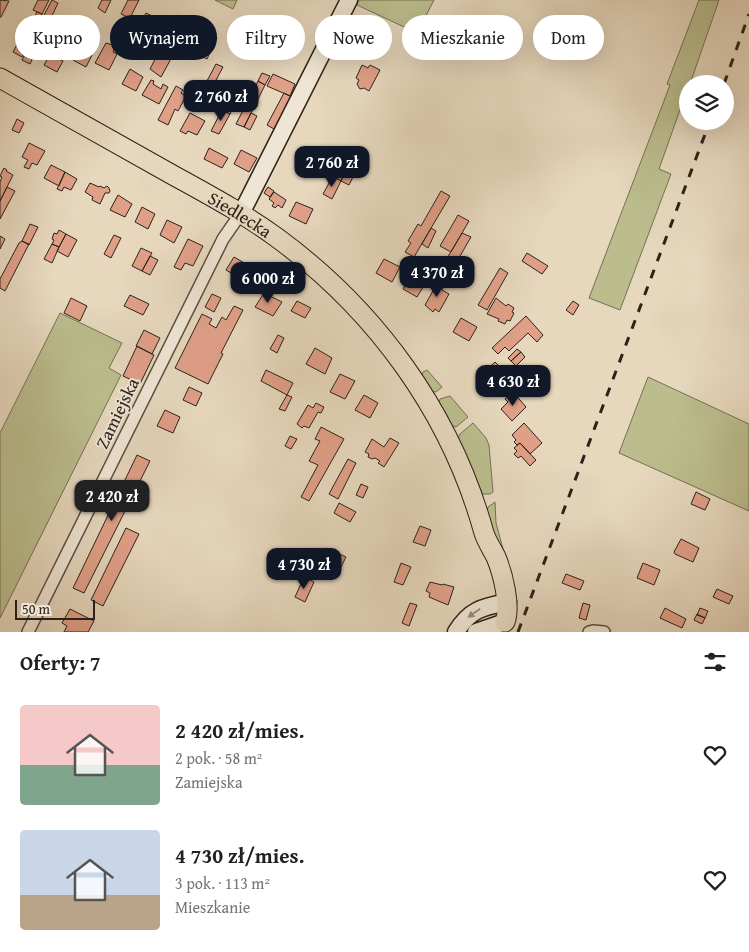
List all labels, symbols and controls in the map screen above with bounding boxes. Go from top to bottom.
chip: Kupno [15,15,100,60]
chip: Wynajem [110,15,217,60]
chip: Filtry [227,15,305,60]
chip: Nowe [315,15,392,60]
chip: Mieszkanie [402,15,523,60]
chip: Dom [533,15,604,60]
map controls [679,75,734,130]
button: layers [679,75,734,130]
pin: 2 760 zł [169,80,273,122]
text: 2 760 zł [194,84,248,108]
pin: 2 760 zł [280,146,384,188]
text: 2 760 zł [305,150,359,174]
street label: Siedlecka [203,184,278,244]
pin: 4 370 zł [385,256,489,298]
text: 4 370 zł [410,260,464,284]
pin: 6 000 zł [216,262,320,304]
text: 6 000 zł [241,266,295,290]
pin: 4 630 zł [461,364,565,407]
text: 4 630 zł [486,369,540,393]
street label: Zamiejska [88,373,146,453]
pin: 2 420 zł [60,480,164,522]
text: 2 420 zł [85,484,139,508]
pin: 4 730 zł [252,548,356,590]
text: 4 730 zł [277,552,331,576]
scale bar [15,597,95,620]
text: 50 m [22,599,50,619]
one-way arrow [467,608,480,618]
text: Oferty: 7 [20,647,101,678]
icon: filters [701,648,729,676]
text: 2 420 zł/mies. [175,715,305,746]
icon: home [60,725,120,785]
icon: heart [701,741,729,769]
text: 2 pok. · 58 m² [175,746,262,770]
text: Zamiejska [175,770,242,794]
text: 4 730 zł/mies. [175,840,305,871]
icon: home [60,850,120,910]
icon: heart [701,866,729,894]
text: 3 pok. · 113 m² [175,871,270,895]
text: Mieszkanie [175,895,250,919]

